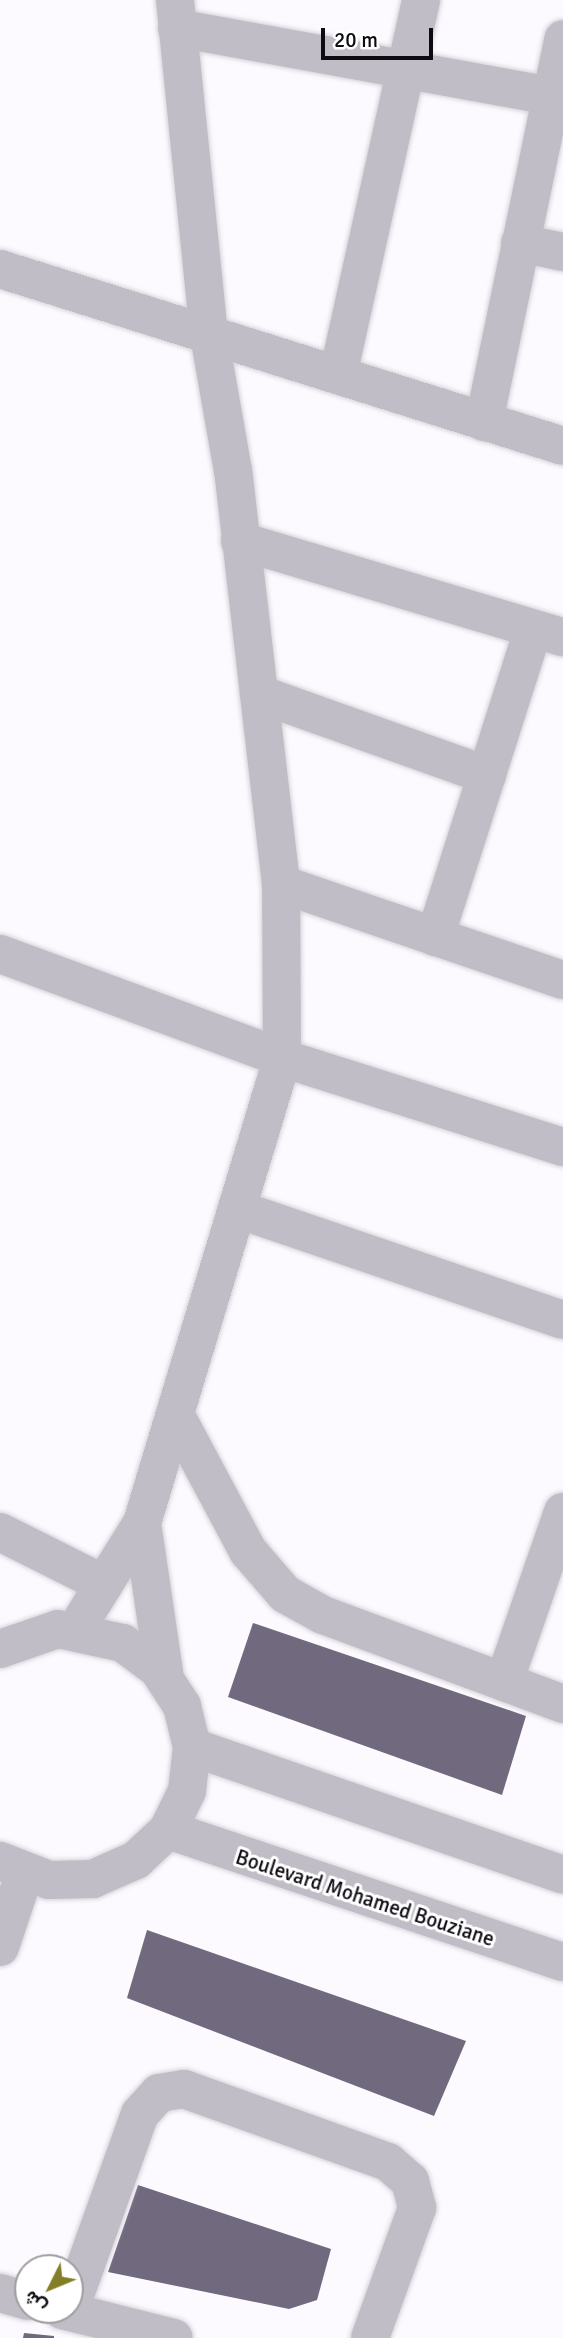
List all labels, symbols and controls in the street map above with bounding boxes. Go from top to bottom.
scale bar [325,14,437,58]
text: 20 m [334,27,378,53]
street label: Boulevard Mohamed Bouziane [232,1844,498,1952]
north arrow [14,2254,84,2324]
text: ش [19,2285,52,2318]

